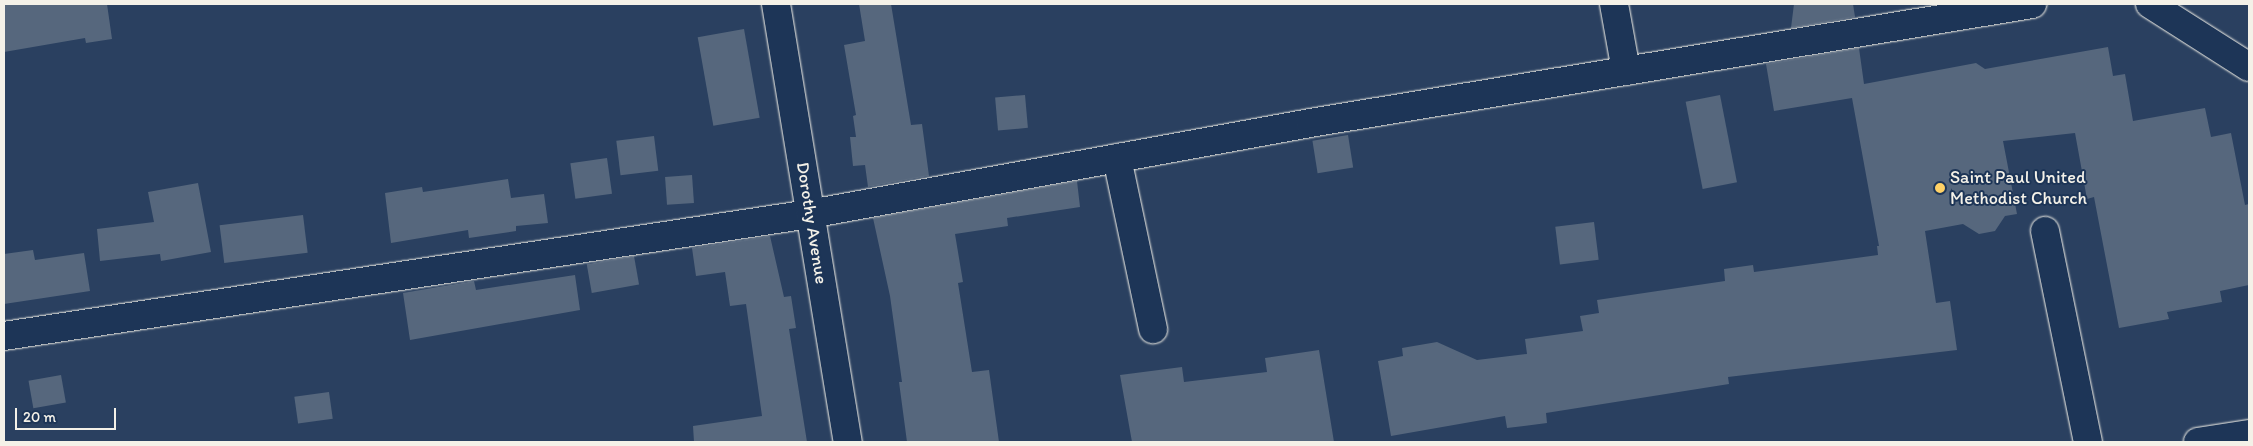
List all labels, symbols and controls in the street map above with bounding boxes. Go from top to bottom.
street label: Dorothy Avenue [792,161,832,285]
place label: Saint Paul United Methodist Church [1950,167,2087,210]
marker: Saint Paul United Methodist Church [1934,182,1946,194]
scale bar [18,398,119,430]
text: 20 m [23,408,56,426]

